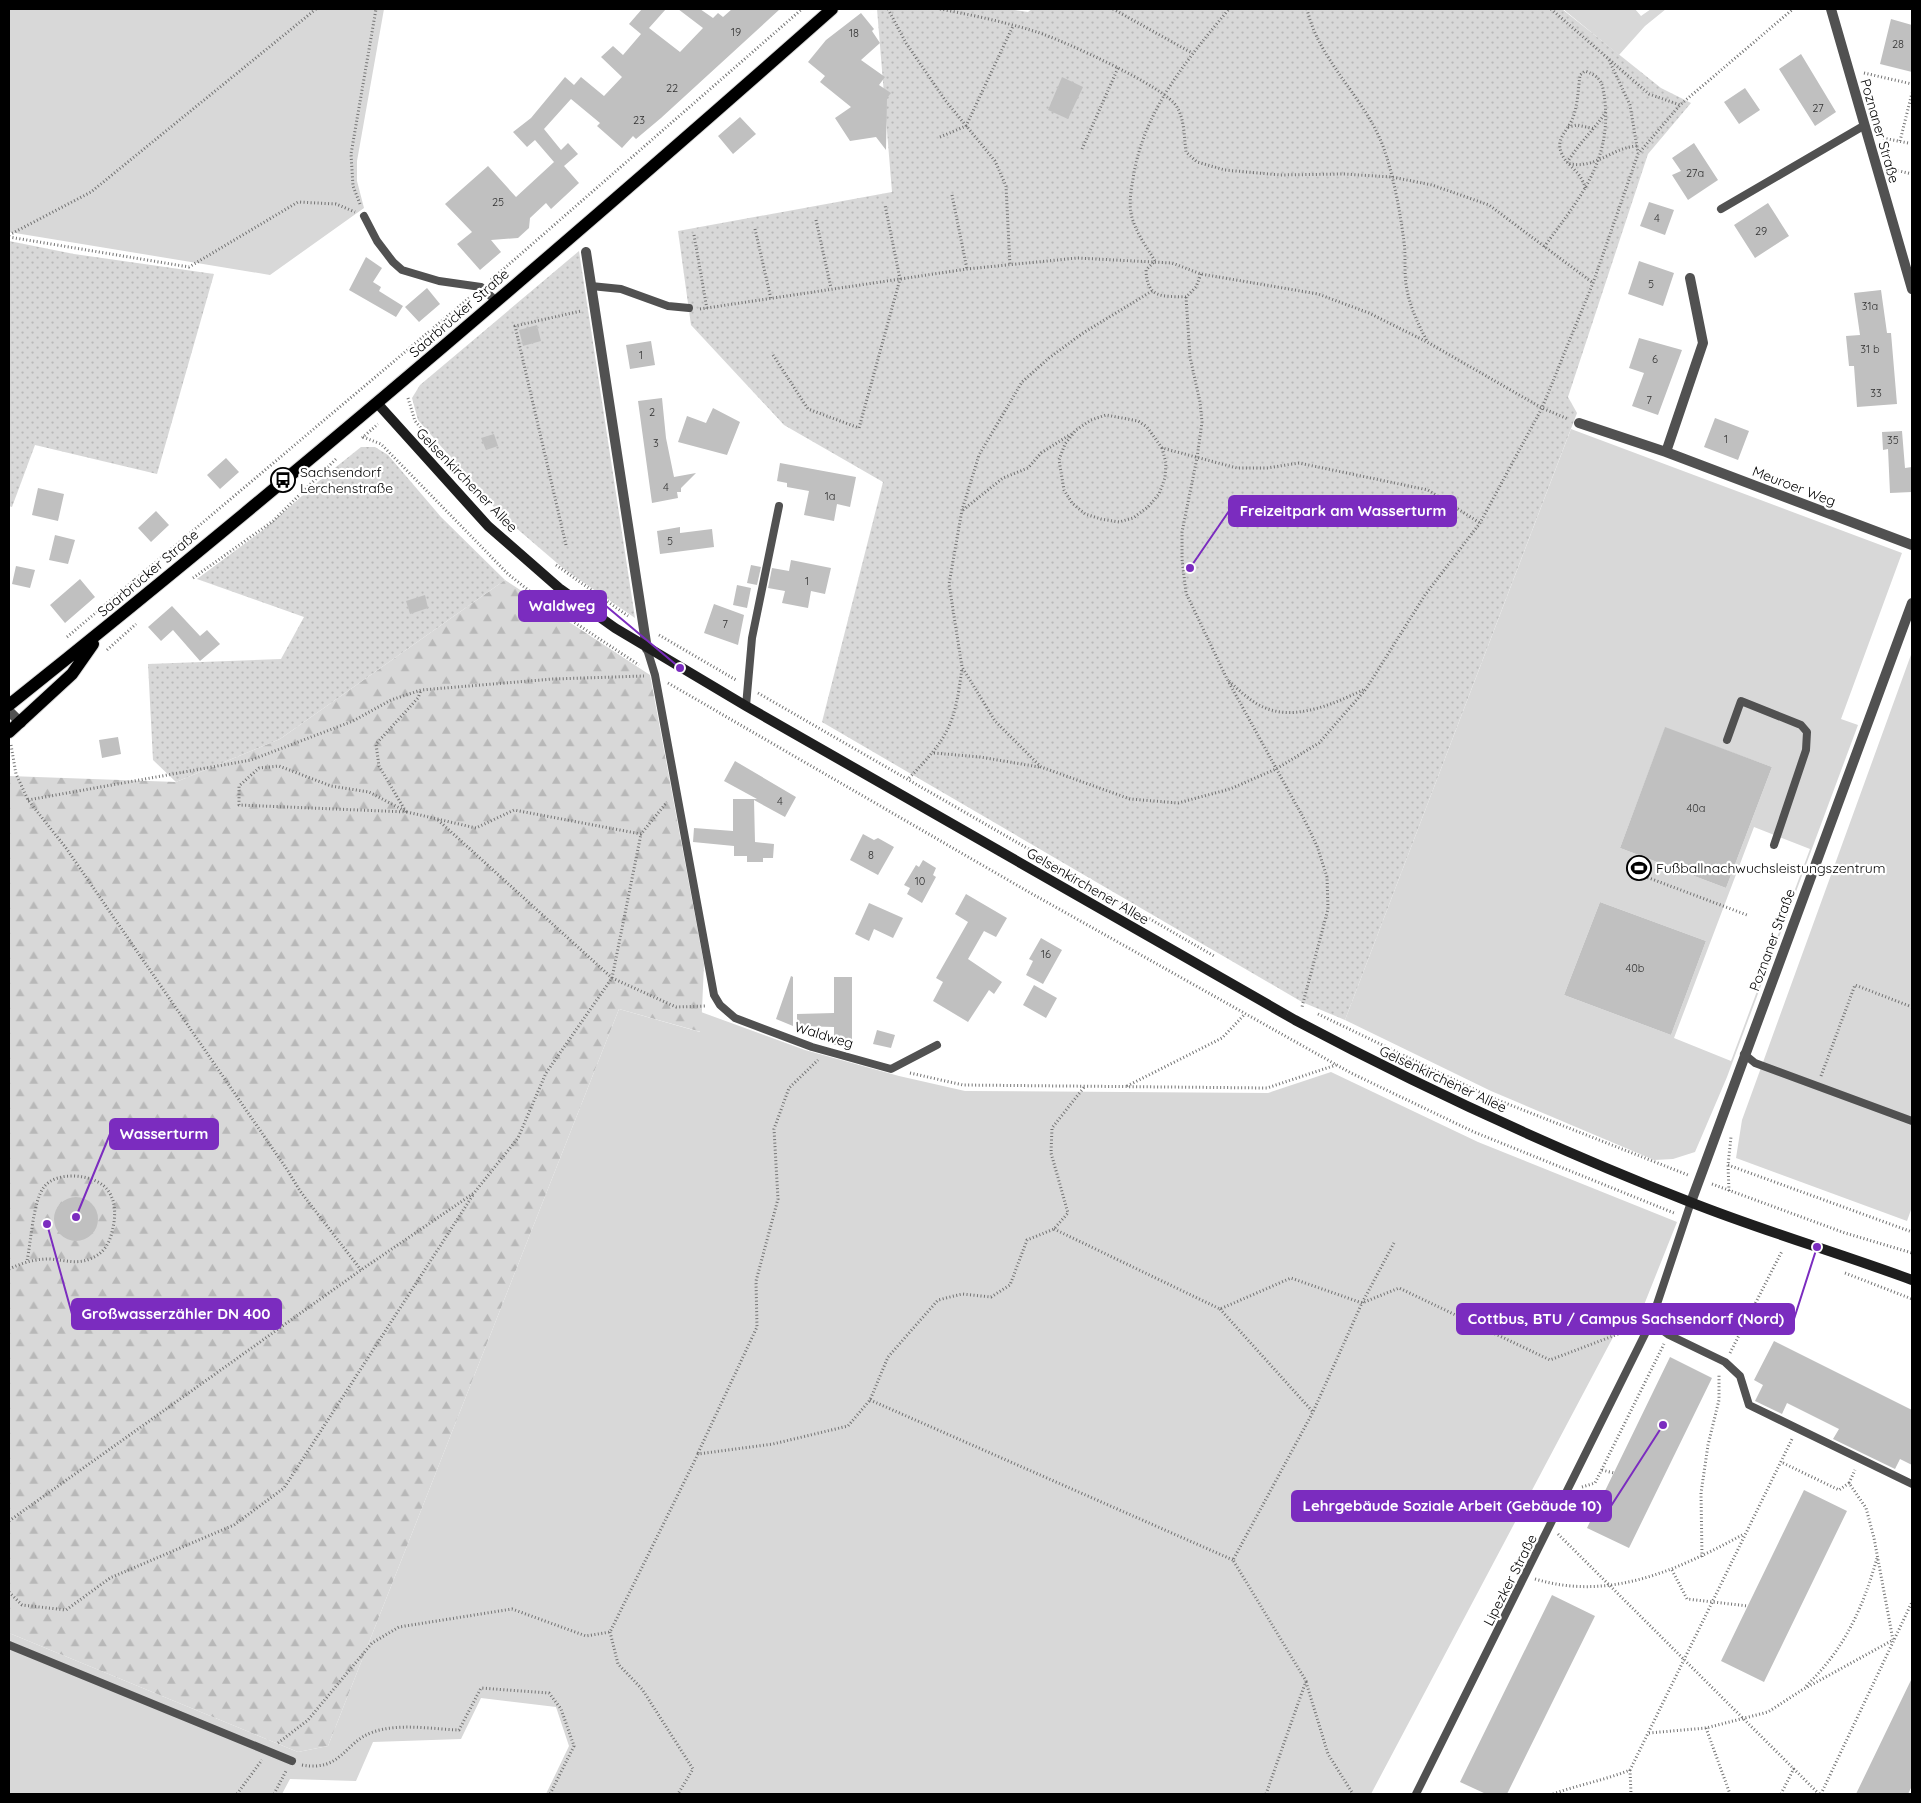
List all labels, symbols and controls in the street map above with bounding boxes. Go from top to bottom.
house number: 19 [731,25,741,39]
house number: 18 [849,26,859,40]
house number: 28 [1892,37,1904,51]
street label: Poznaner Straße [1857,77,1904,185]
house number: 22 [666,81,678,95]
house number: 27 [1812,101,1824,115]
house number: 23 [633,113,645,127]
house number: 27a [1686,166,1704,180]
house number: 25 [492,195,504,209]
house number: 4 [1654,211,1660,225]
house number: 29 [1755,224,1767,238]
street label: Saarbrücker Straße [405,265,513,361]
house number: 5 [1648,277,1654,291]
house number: 31a [1862,299,1878,313]
house number: 31 b [1860,342,1880,356]
house number: 1 [639,348,643,362]
house number: 6 [1652,352,1658,366]
house number: 33 [1870,386,1882,400]
house number: 7 [1646,393,1652,407]
house number: 2 [649,405,655,419]
street label: Gelsenkirchener Allee [412,424,522,536]
house number: 1 [1724,432,1728,446]
house number: 35 [1887,433,1899,447]
house number: 3 [653,436,659,450]
street label: Meuroer Weg [1750,462,1838,510]
place label: Sachsendorf Lerchenstraße [300,463,393,497]
bus stop icon: Sachsendorf Lerchenstraße [270,467,296,493]
house number: 4 [663,480,669,494]
house number: 1a [825,489,835,503]
callout: Freizeitpark am Wasserturm [1229,496,1456,526]
text: Freizeitpark am Wasserturm [1240,501,1446,520]
street label: Saarbrücker Straße [94,525,202,621]
house number: 5 [667,534,673,548]
house number: 1 [805,574,809,588]
callout: Waldweg [519,591,606,621]
text: Waldweg [529,596,595,615]
house number: 7 [722,617,728,631]
house number: 4 [777,794,783,808]
house number: 40a [1686,801,1706,815]
street label: Gelsenkirchener Allee [1024,844,1153,928]
house number: 8 [868,848,874,862]
sports icon: Fußballnachwuchsleistungszentrum [1626,855,1652,881]
place label: Fußballnachwuchsleistungszentrum [1656,859,1886,877]
house number: 10 [915,874,925,888]
street label: Poznaner Straße [1745,886,1799,994]
house number: 16 [1041,947,1051,961]
house number: 40b [1625,961,1645,975]
street label: Waldweg [792,1018,856,1052]
street label: Gelsenkirchener Allee [1376,1042,1510,1116]
callout: Wasserturm [110,1119,218,1149]
text: Wasserturm [120,1124,208,1143]
callout: Großwasserzähler DN 400 [72,1299,281,1329]
text: Großwasserzähler DN 400 [82,1304,270,1323]
callout: Cottbus, BTU / Campus Sachsendorf (Nord) [1457,1304,1794,1334]
text: Cottbus, BTU / Campus Sachsendorf (Nord) [1468,1309,1784,1328]
callout: Lehrgebäude Soziale Arbeit (Gebäude 10) [1292,1491,1611,1521]
text: Lehrgebäude Soziale Arbeit (Gebäude 10) [1302,1496,1602,1515]
street label: Lipezker Straße [1479,1531,1541,1629]

